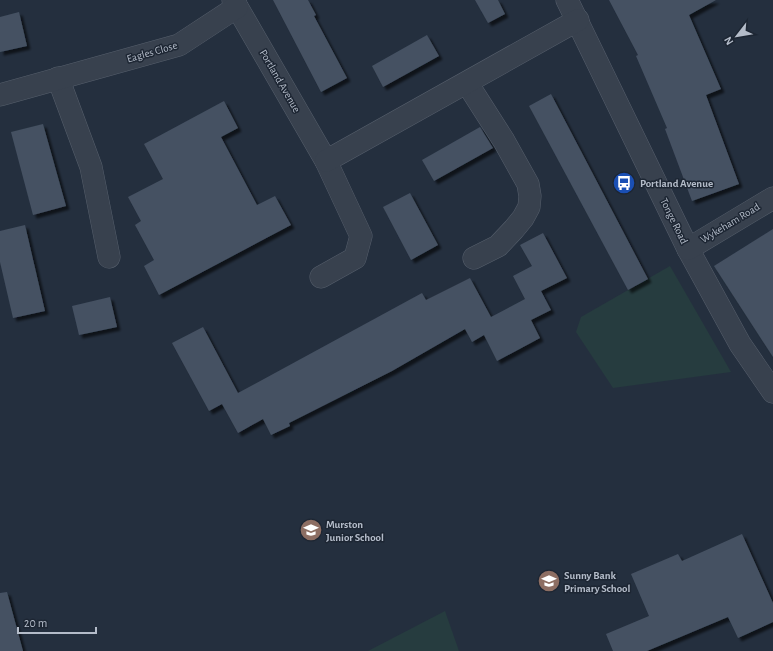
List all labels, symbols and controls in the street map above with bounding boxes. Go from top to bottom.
north arrow [717,16,757,56]
text: N [722,35,736,47]
street label: Eagles Close [125,40,179,64]
street label: Portland Avenue [258,48,302,114]
bus stop icon: Portland Avenue [611,170,637,196]
place label: Portland Avenue [640,178,713,189]
street label: Tonge Road [658,196,690,246]
street label: Wykeham Road [698,201,762,245]
school or university icon: Murston Junior School [298,517,324,543]
place label: Murston Junior School [326,519,384,543]
school or university icon: Sunny Bank Primary School [536,568,562,594]
place label: Sunny Bank Primary School [564,570,631,594]
scale bar [18,609,96,635]
text: 20 m [24,617,47,629]

